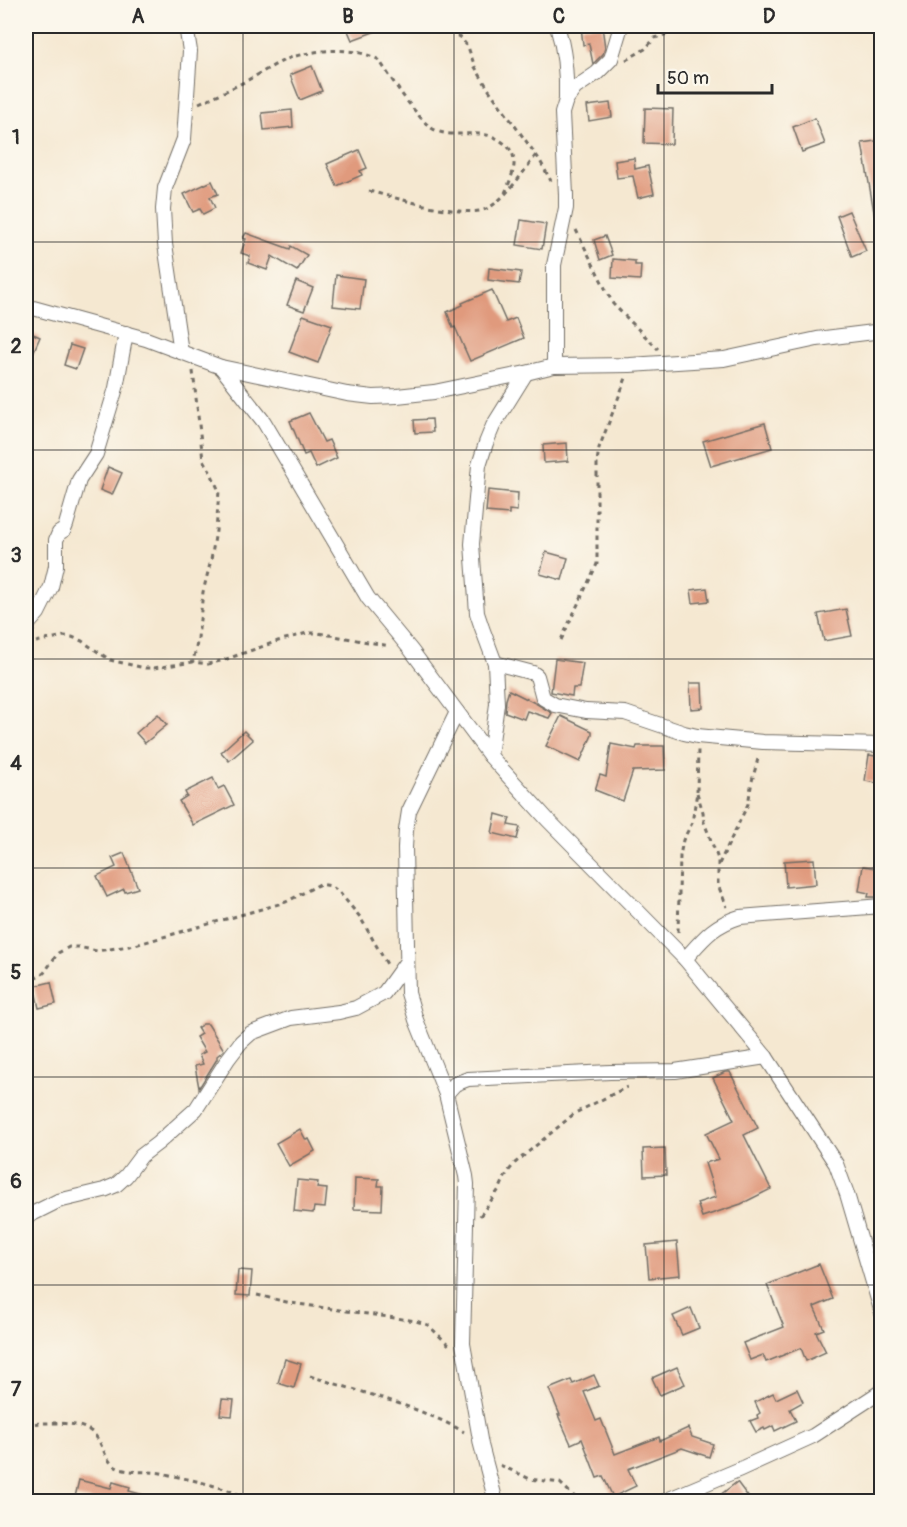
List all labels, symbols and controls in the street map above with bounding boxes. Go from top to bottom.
text: A [132,4,145,29]
text: B [342,4,354,29]
text: C [553,4,565,29]
text: D [763,4,776,29]
scale bar [658,57,772,95]
text: 50 m [667,67,709,90]
text: 1 [12,125,20,150]
text: 2 [10,334,22,359]
text: 3 [10,543,22,568]
text: 4 [10,751,22,776]
text: 5 [11,960,22,985]
text: 6 [10,1169,22,1194]
text: 7 [11,1377,22,1402]

